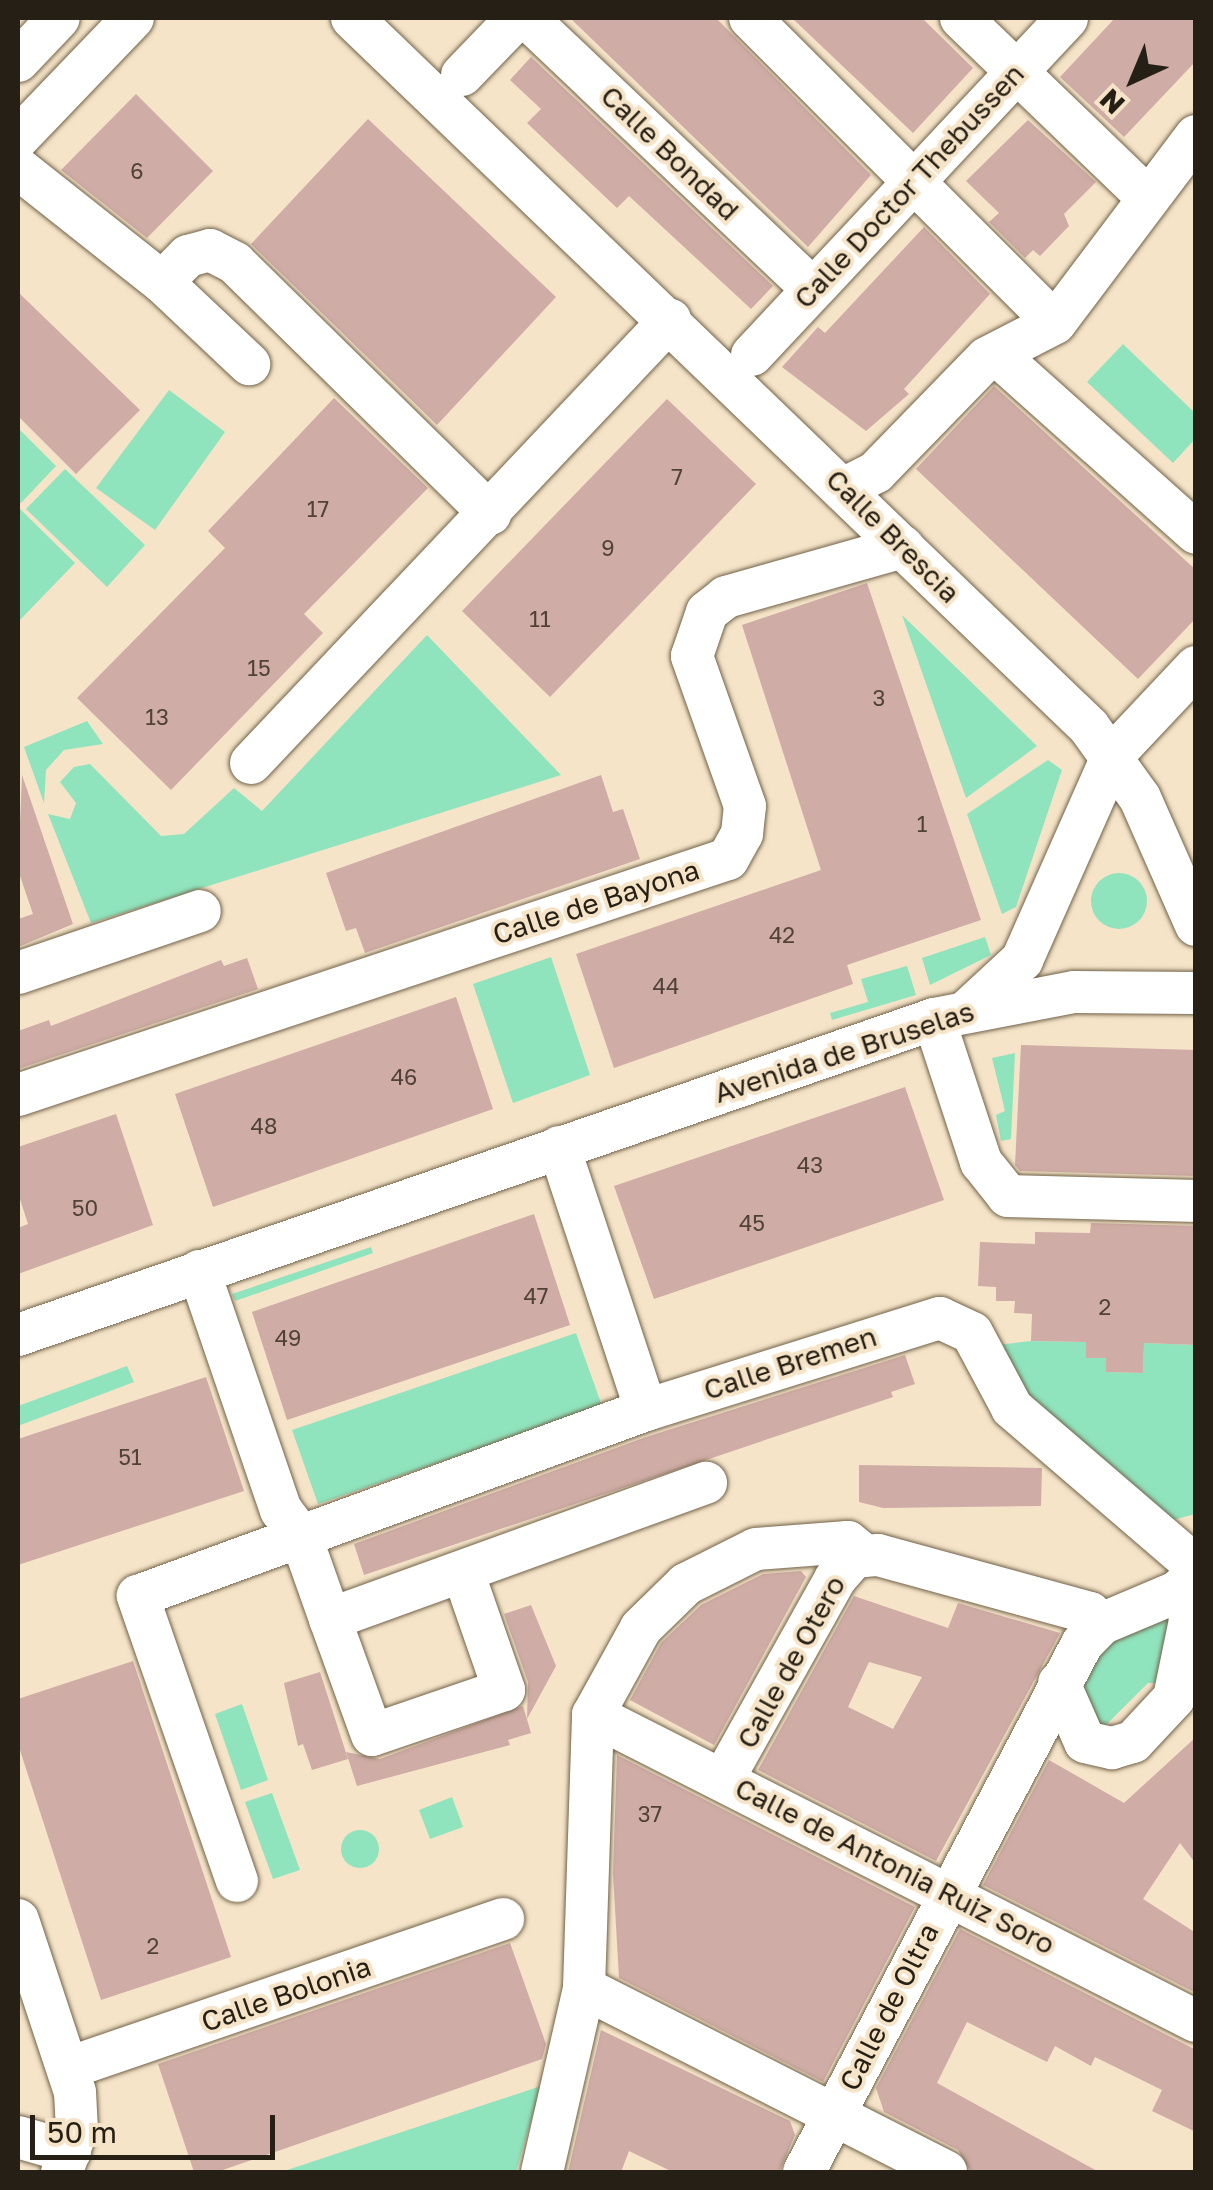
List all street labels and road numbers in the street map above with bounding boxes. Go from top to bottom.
street label: Calle Doctor Thebussen [787,57,1031,315]
street label: Calle Bondad [594,79,746,227]
street label: Calle Brescia [819,462,967,610]
street label: Calle de Bayona [488,853,704,951]
street label: Avenida de Bruselas [710,994,978,1110]
street label: Calle Bremen [699,1319,881,1407]
street label: Calle de Otero [730,1570,852,1754]
street label: Calle de Antonia Ruiz Soro [730,1771,1060,1961]
street label: Calle de Oltra [832,1918,946,2096]
street label: Calle Bolonia [197,1949,375,2039]

